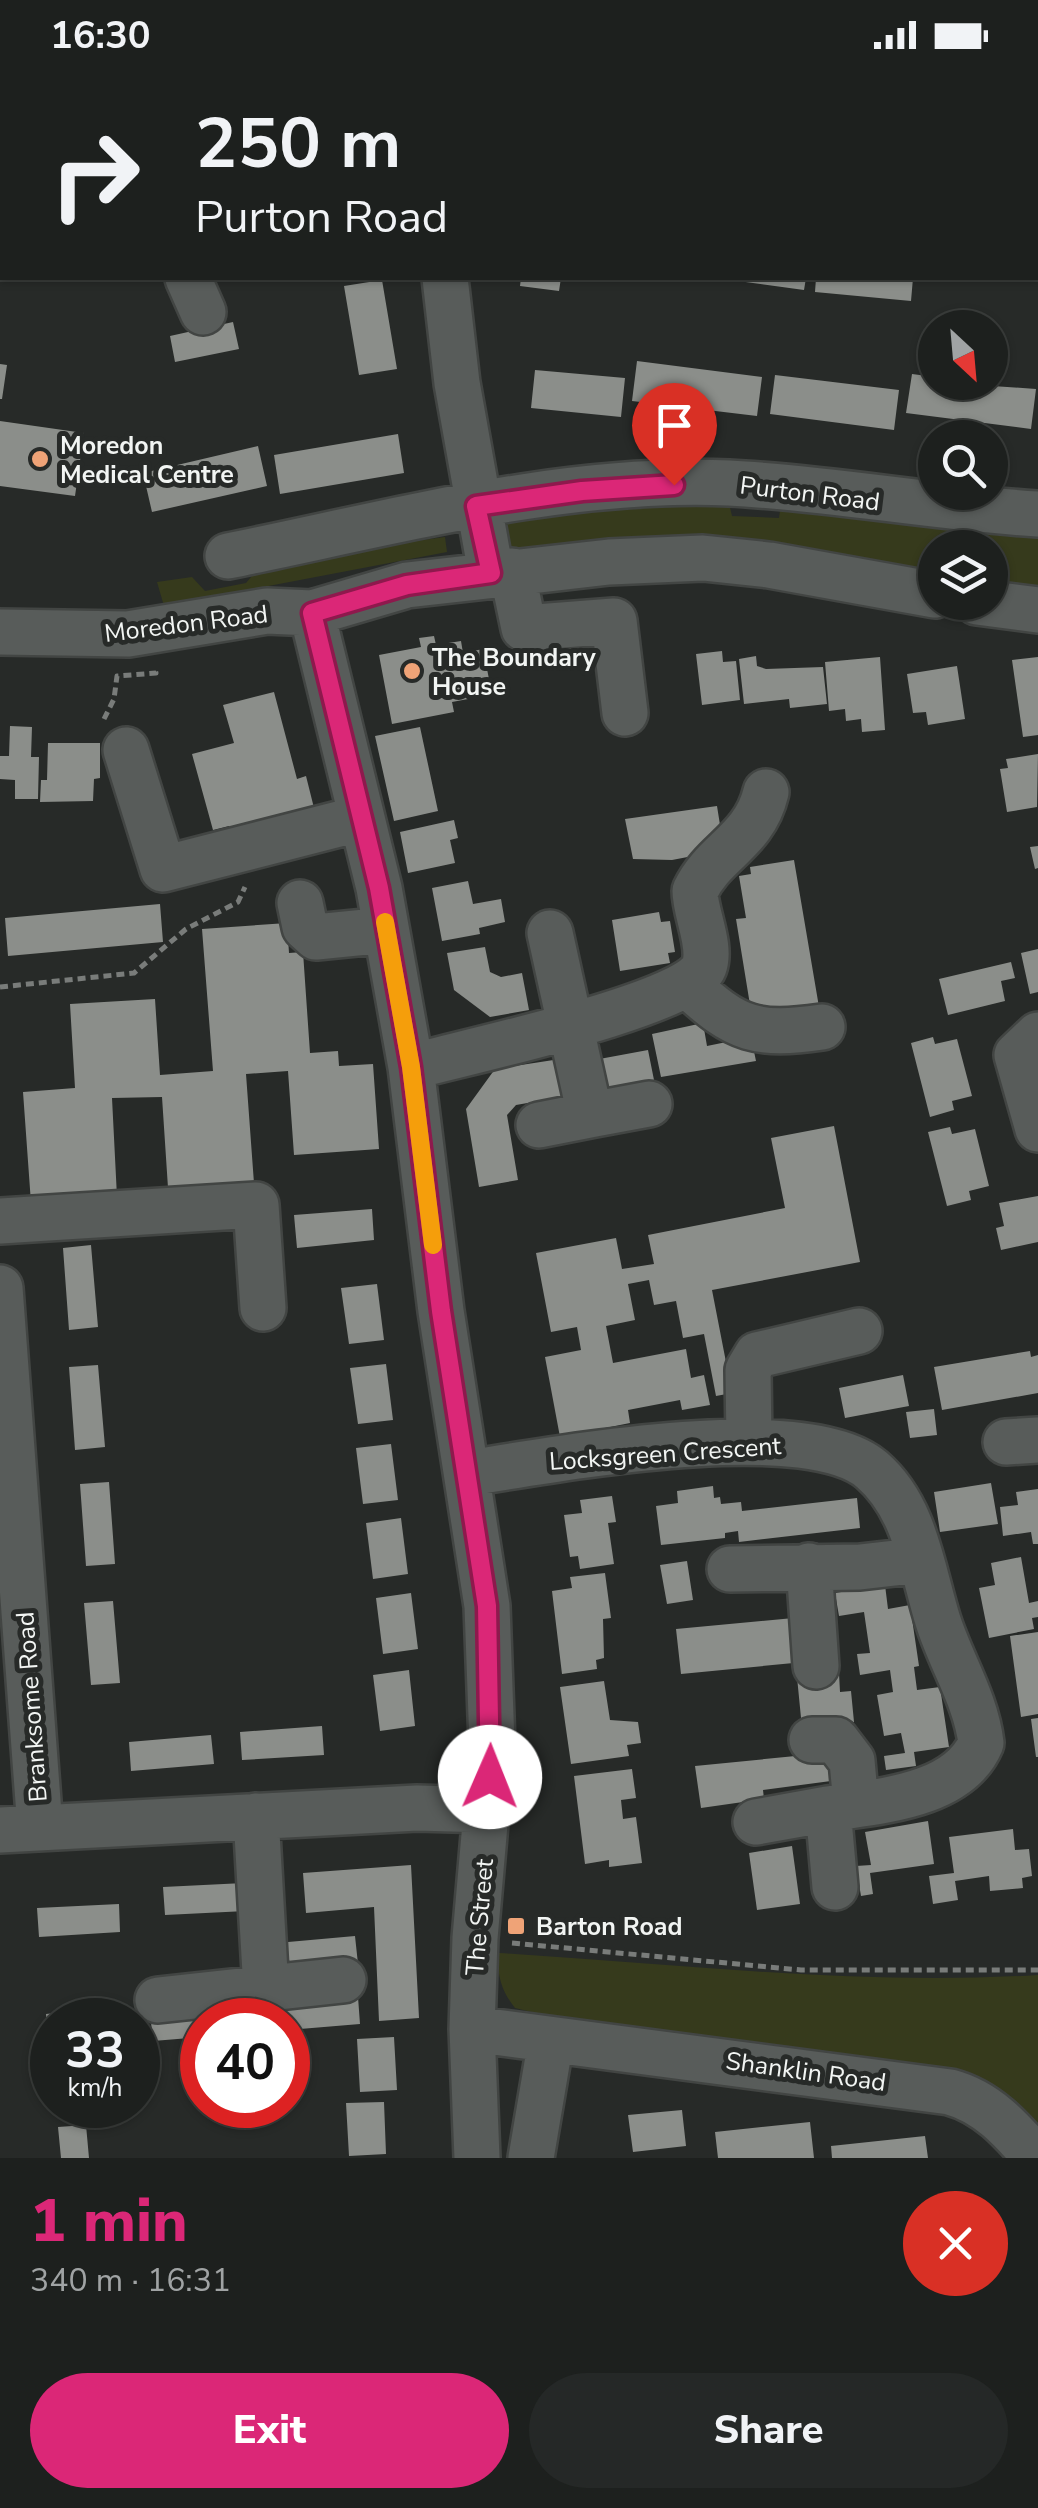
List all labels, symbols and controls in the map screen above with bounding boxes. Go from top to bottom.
text: 16:30 [50,10,151,61]
text: 250 m [195,96,401,192]
icon: right [30,110,160,240]
text: Purton Road [195,187,448,248]
north arrow [918,310,1008,400]
map controls [918,310,1008,620]
pin [632,383,717,486]
icon: arrive [647,398,702,453]
button: search [918,420,1008,510]
place label: Moredon Medical Centre [60,429,234,492]
marker: Moredon Medical Centre [29,448,51,470]
street label: Purton Road [738,469,882,519]
button: layers [918,530,1008,620]
street label: Moredon Road [102,597,270,651]
place label: The Boundary House [432,641,596,704]
marker: The Boundary House [401,660,423,682]
street label: Locksgreen Crescent [548,1429,782,1479]
street label: Branksome Road [8,1611,56,1803]
position arrow [438,1725,542,1829]
street label: The Street [458,1857,502,1977]
place label: Barton Road [536,1910,683,1944]
marker: Barton Road [505,1915,527,1937]
speed limit sign: 40 [180,1998,310,2128]
text: 33 [65,2016,125,2085]
street label: Shanklin Road [724,2044,888,2100]
text: km/h [67,2071,123,2105]
text: 1 min [30,2180,188,2262]
button: close [903,2191,1008,2296]
text: 340 m · 16:31 [30,2259,231,2302]
button: Exit [30,2373,509,2488]
button: Share [529,2373,1008,2488]

